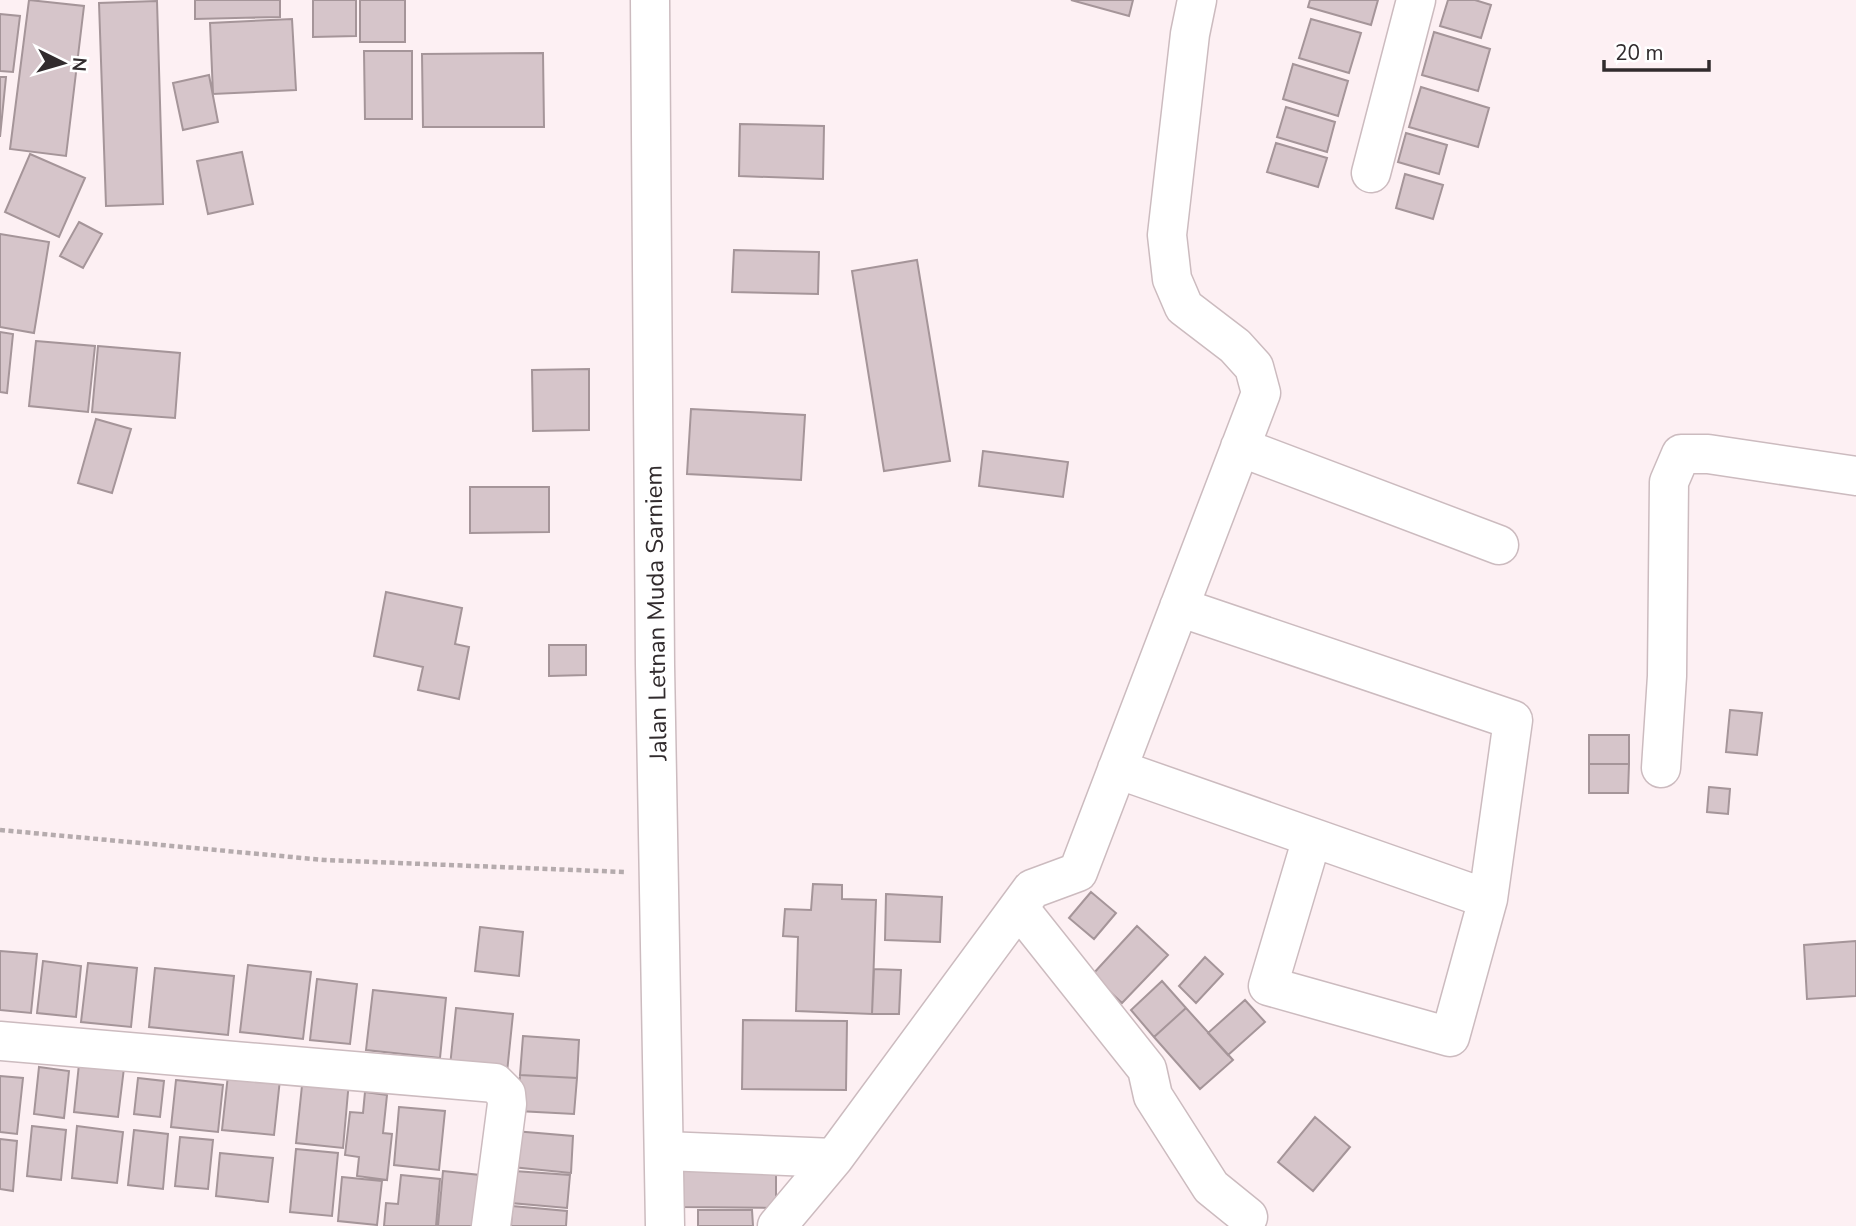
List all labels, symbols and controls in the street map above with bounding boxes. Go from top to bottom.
north arrow [28,28,98,98]
scale bar [1604,28,1709,72]
text: 20 m [1615,39,1664,67]
text: N [65,56,93,73]
street label: Jalan Letnan Muda Sarniem [637,465,675,762]

